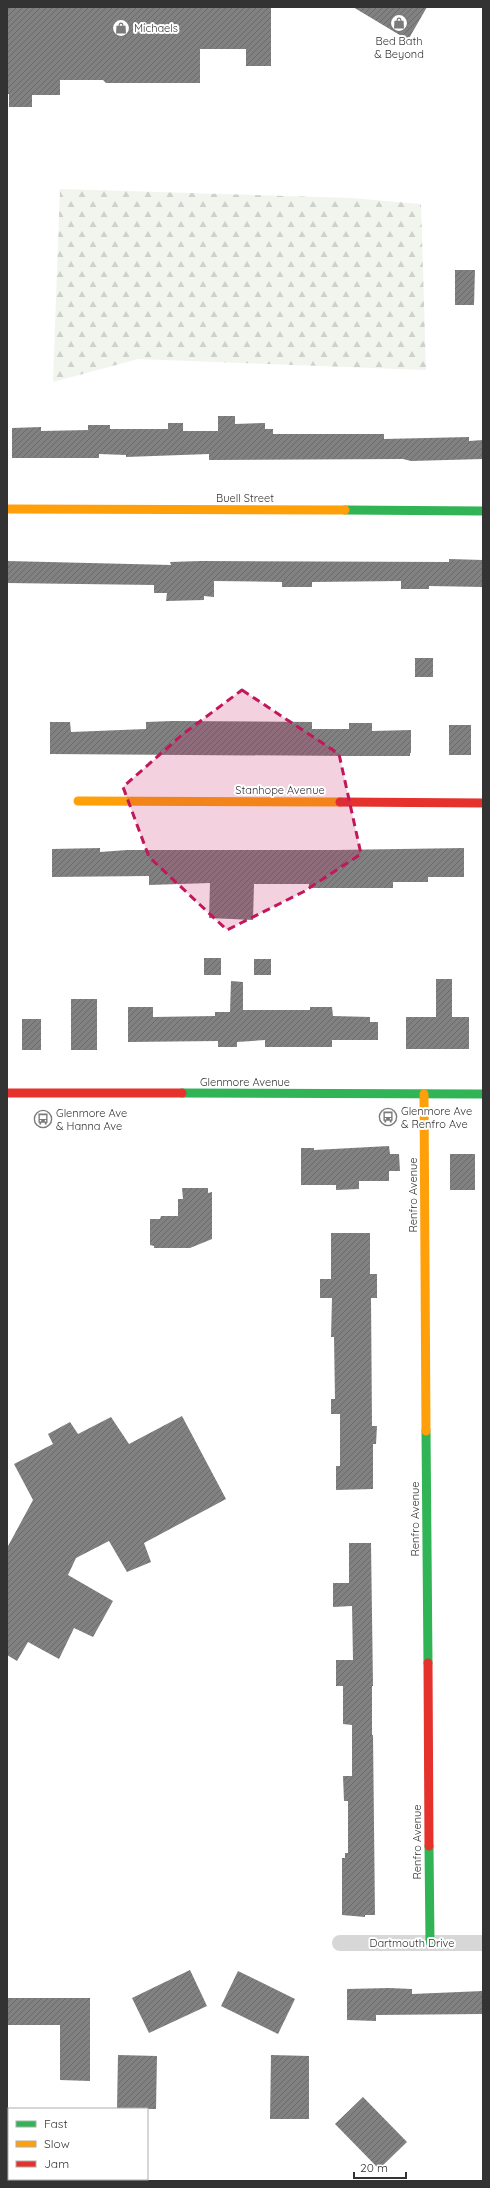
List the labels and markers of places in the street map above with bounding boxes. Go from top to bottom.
shop icon: Bed Bath & Beyond [389,13,409,33]
shop icon: Michaels [111,18,131,38]
place label: Michaels [134,21,178,35]
place label: Bed Bath & Beyond [374,34,424,61]
place label: Glenmore Ave & Renfro Ave [401,1104,472,1131]
place label: Glenmore Ave & Hanna Ave [56,1106,127,1133]
bus stop icon: Glenmore Ave & Renfro Ave [378,1107,398,1127]
bus stop icon: Glenmore Ave & Hanna Ave [33,1109,53,1129]

